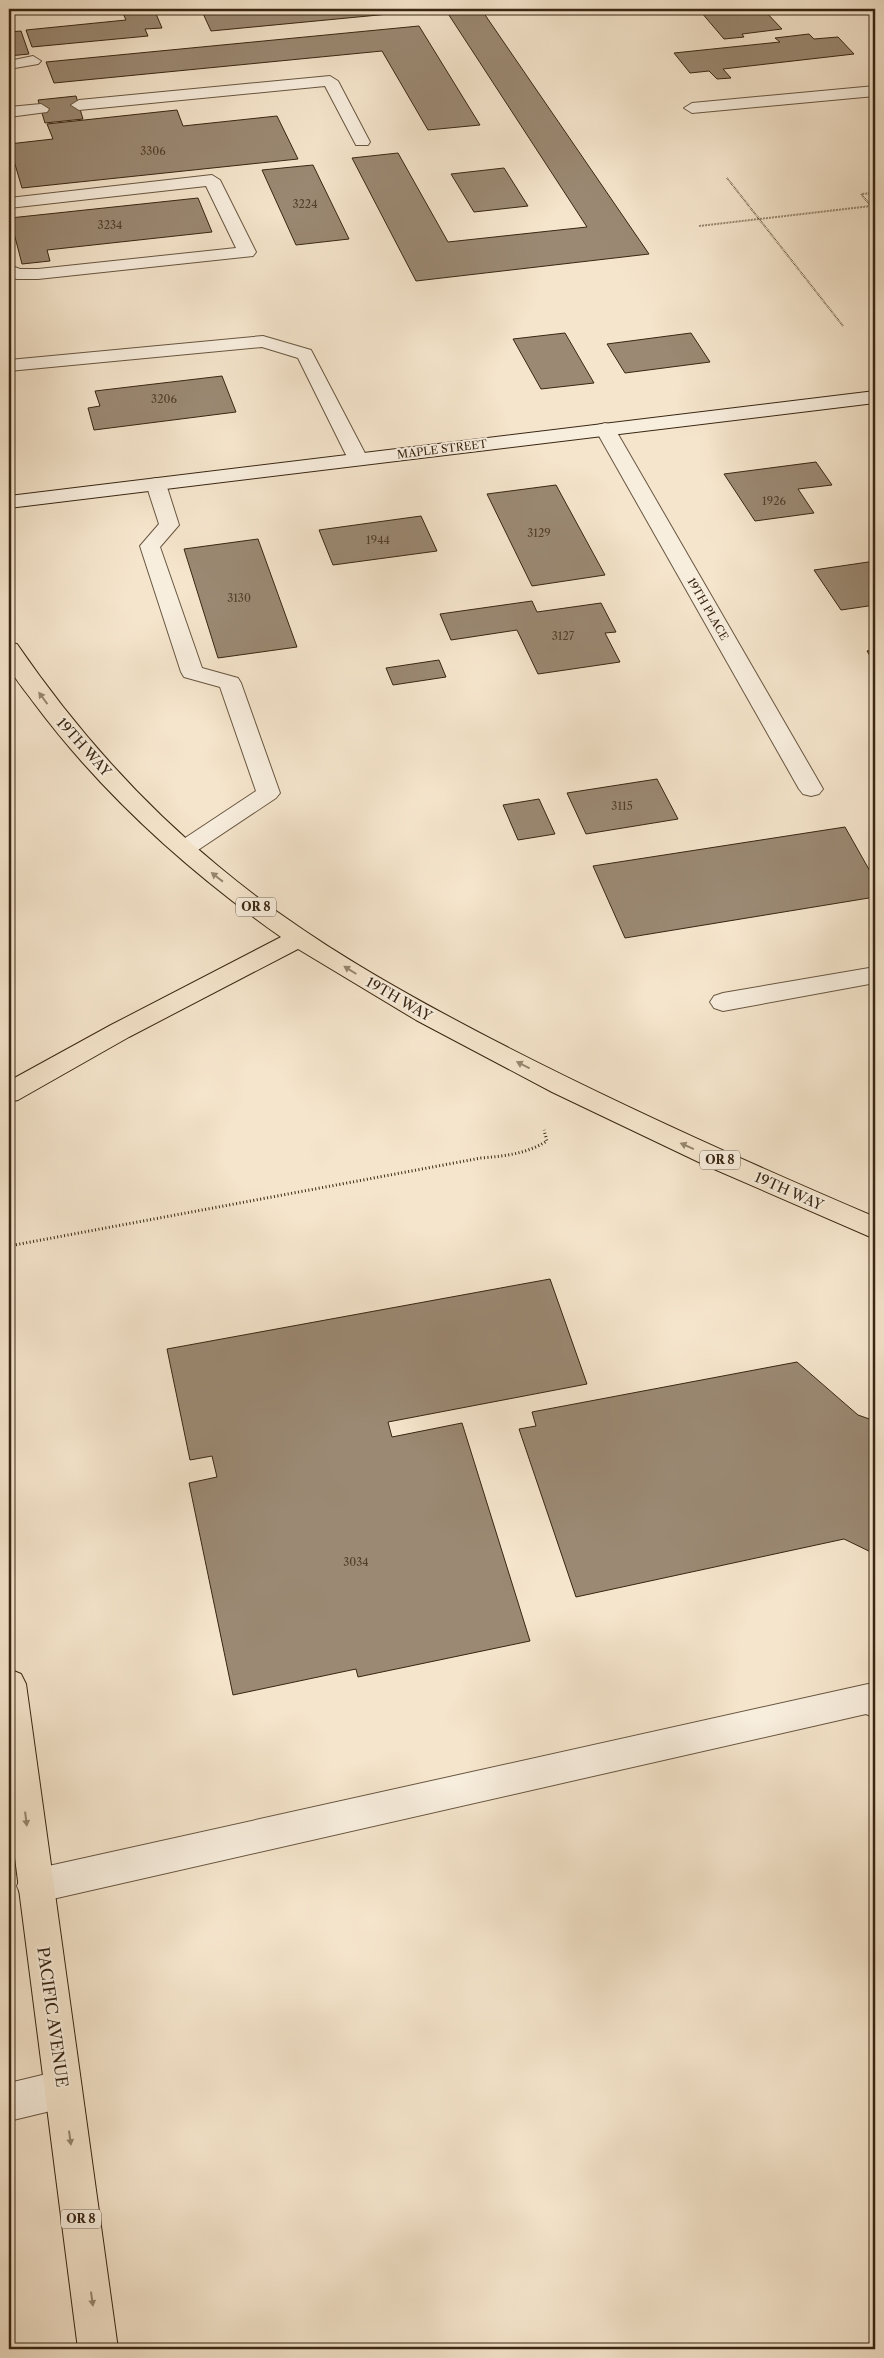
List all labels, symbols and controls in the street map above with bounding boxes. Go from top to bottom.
house number: 3306 [140,144,166,158]
house number: 3224 [292,197,318,211]
house number: 3234 [98,218,122,232]
house number: 3206 [151,392,177,406]
street label: MAPLE STREET [396,436,488,461]
house number: 1926 [762,494,786,508]
house number: 3129 [527,526,551,540]
house number: 1944 [366,533,390,547]
street label: 19TH PLACE [684,575,732,643]
house number: 3130 [227,591,251,605]
house number: 3127 [552,629,575,643]
one-way arrow [38,691,48,705]
street label: 19TH WAY [53,714,116,781]
house number: 3115 [611,799,633,813]
one-way arrow [210,872,224,882]
road number: OR 8 [236,898,276,916]
one-way arrow [343,966,356,975]
street label: 19TH WAY [363,973,436,1026]
one-way arrow [516,1061,530,1069]
one-way arrow [679,1141,694,1150]
road number: OR 8 [700,1150,740,1170]
street label: 19TH WAY [752,1168,827,1215]
house number: 3034 [343,1555,369,1569]
one-way arrow [23,1811,31,1827]
street label: PACIFIC AVENUE [33,1946,73,2088]
one-way arrow [66,2130,74,2146]
road number: OR 8 [61,2210,101,2228]
one-way arrow [88,2291,96,2307]

